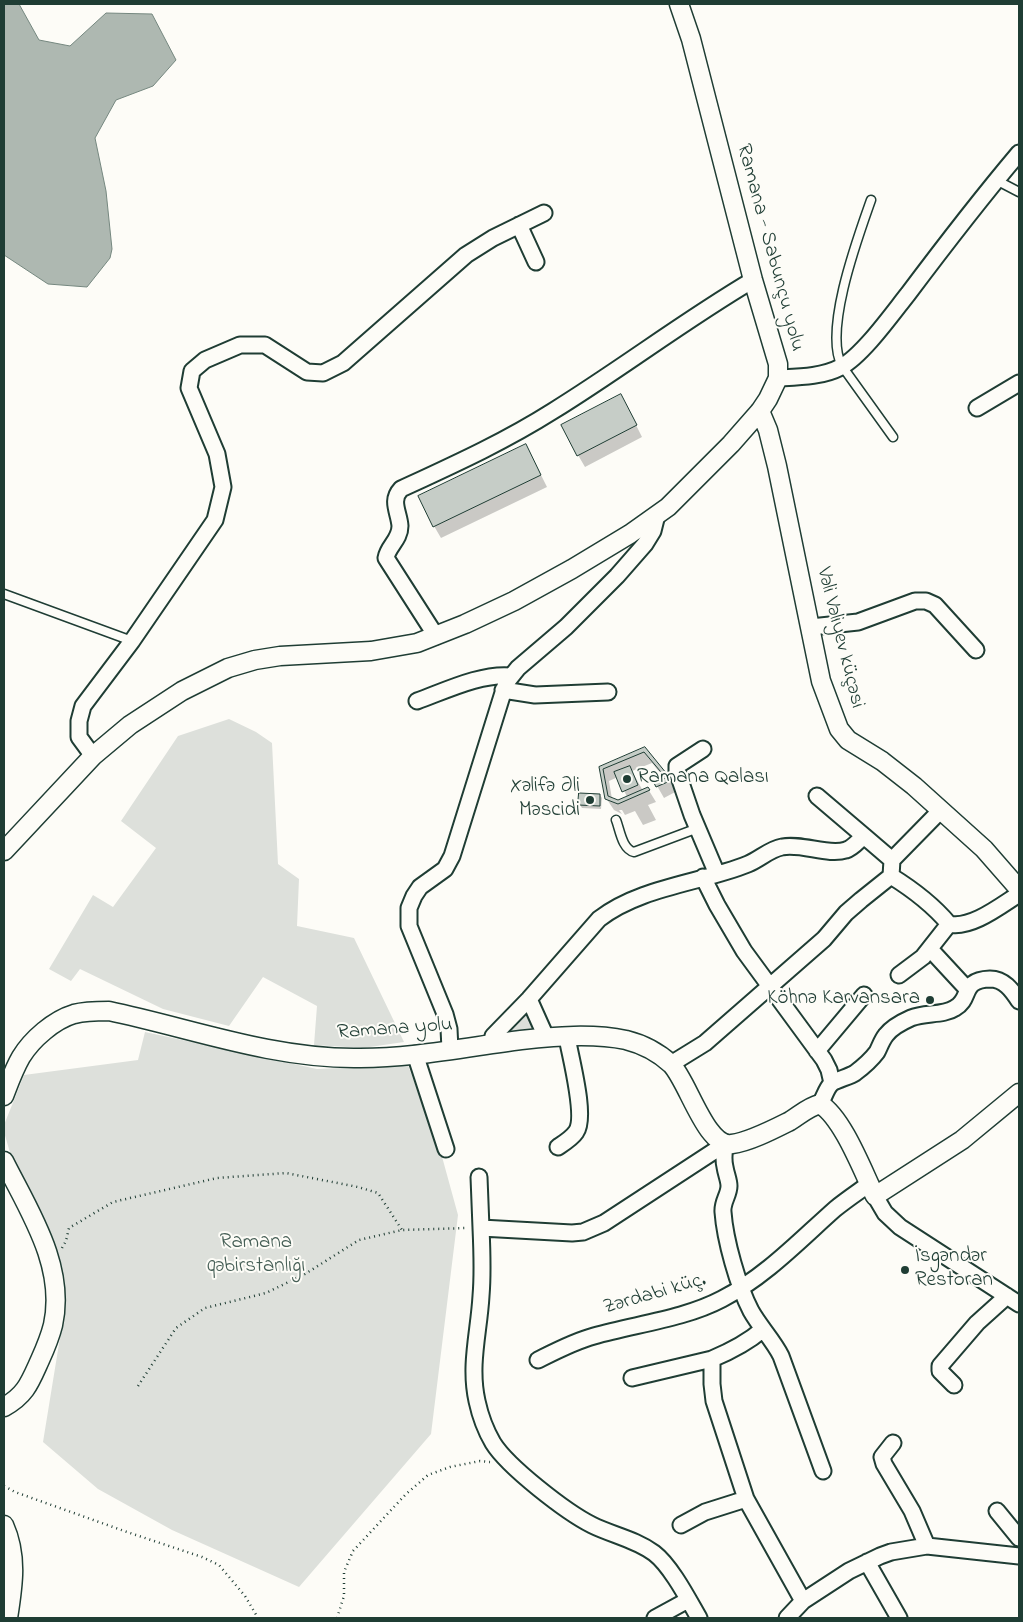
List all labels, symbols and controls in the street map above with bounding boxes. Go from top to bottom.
street label: Ramana - Sabunçu yolu [729,142,809,354]
street label: Vəli Vəliyev küçəsi [809,565,869,711]
place label: Ramana Qalası [637,766,769,792]
marker: Ramana Qalası [621,773,633,785]
place label: Xəlifə Əli Məscidi [510,775,580,825]
marker: Xəlifə Əli Məscidi [584,794,596,806]
place label: Köhnə Karvansara [767,987,920,1013]
marker: Köhnə Karvansara [924,994,936,1006]
street label: Ramana yolu [336,1013,454,1047]
park label: Ramana qəbirstanlığı [207,1231,305,1281]
place label: İsgəndər Restoran [915,1245,993,1295]
marker: İsgəndər Restoran [899,1264,911,1276]
street label: Zərdabi küç. [601,1268,709,1322]

